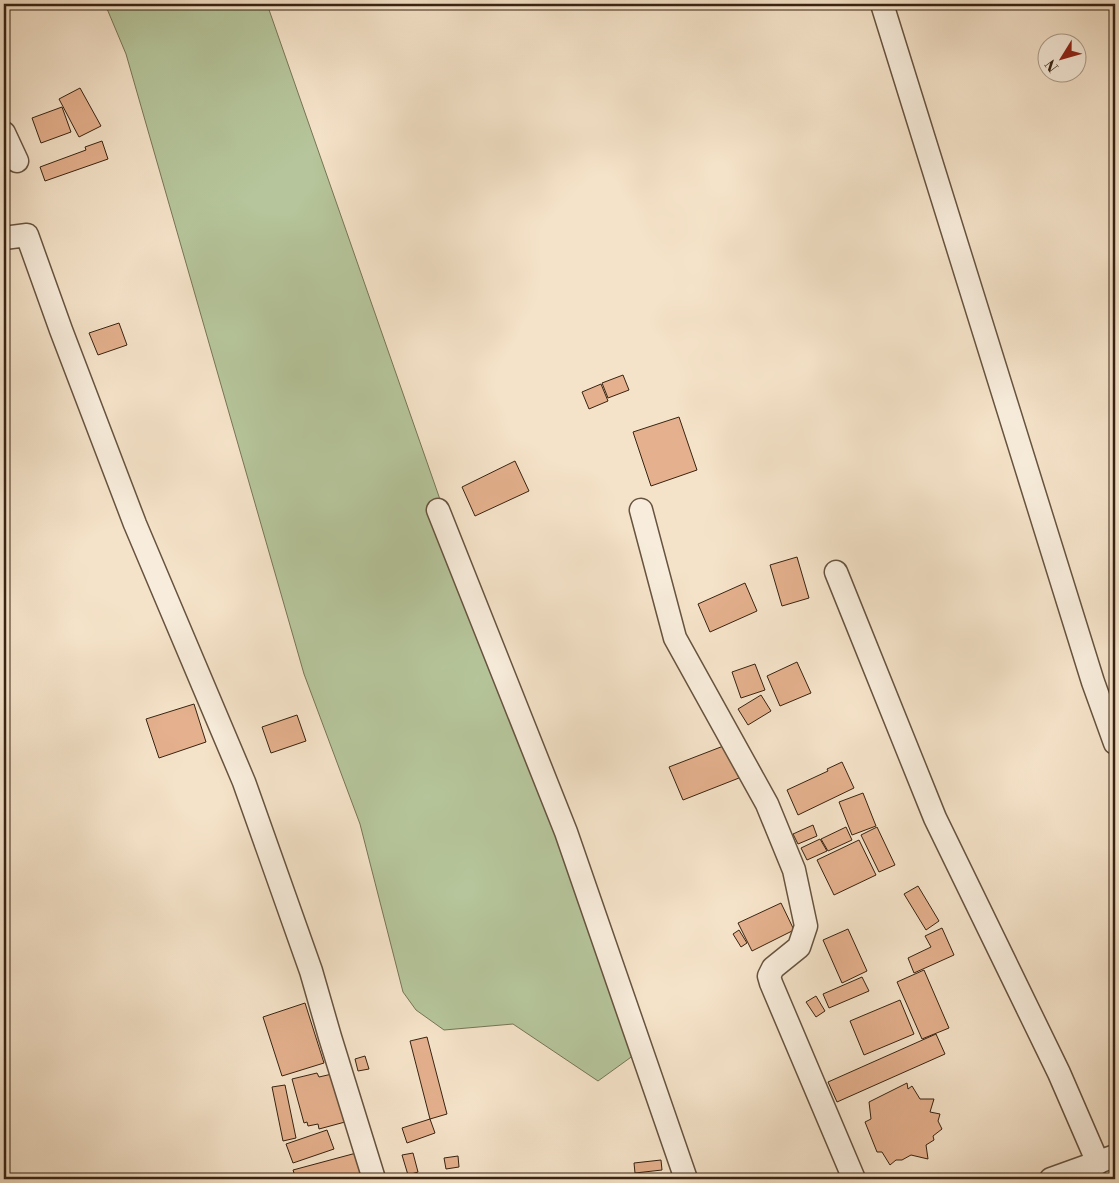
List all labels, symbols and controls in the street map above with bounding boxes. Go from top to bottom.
north arrow [1036,32,1086,82]
text: N [1042,55,1063,75]

